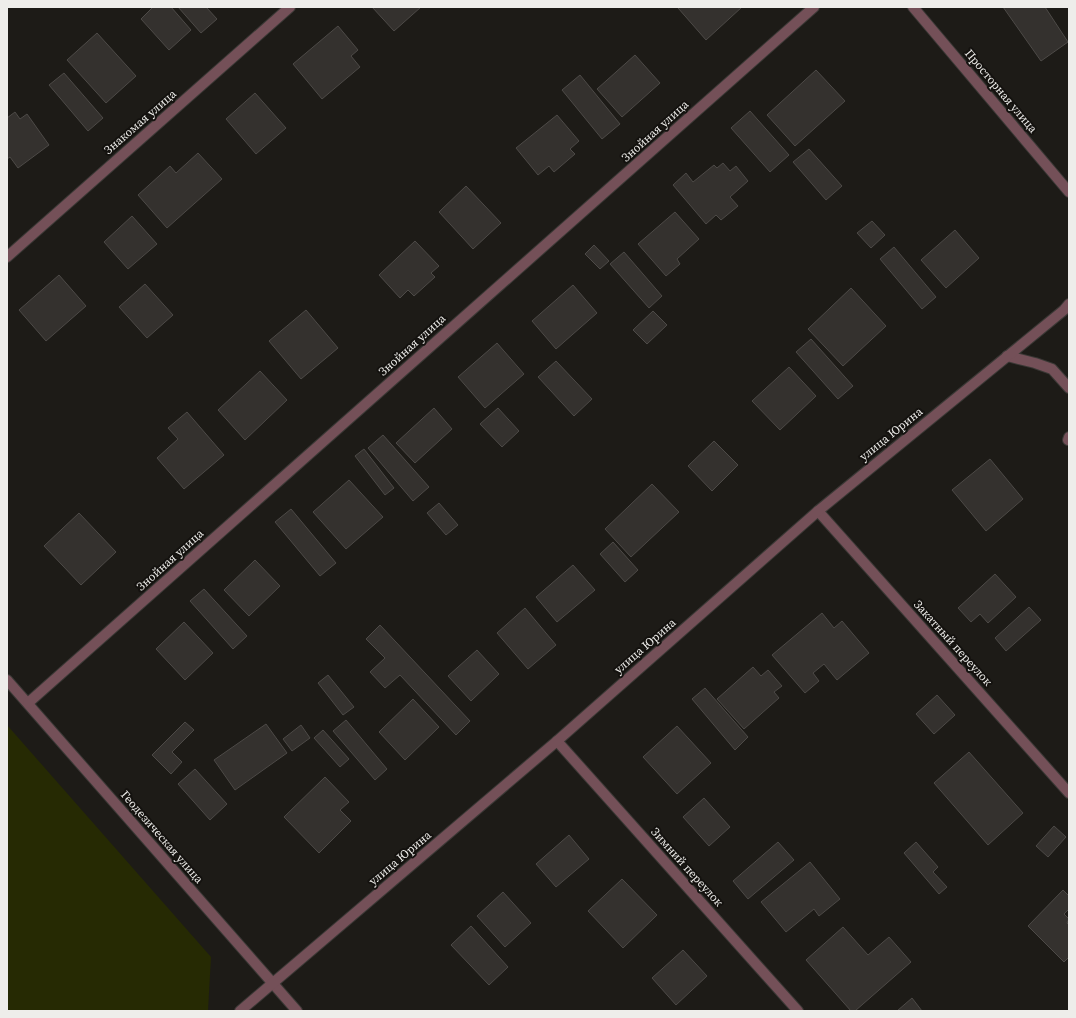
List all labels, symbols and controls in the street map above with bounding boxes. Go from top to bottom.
street label: Просторная улица [961,46,1041,137]
street label: Знакомая улица [100,85,180,158]
street label: Знойная улица [618,96,693,165]
street label: Знойная улица [375,310,450,379]
street label: улица Юрина [856,403,927,464]
street label: Знойная улица [133,525,208,594]
street label: Закатный переулок [910,597,996,690]
street label: улица Юрина [611,614,680,677]
street label: Геодезическая улица [117,787,207,888]
street label: Зимний переулок [647,824,727,910]
street label: улица Юрина [365,827,435,889]

